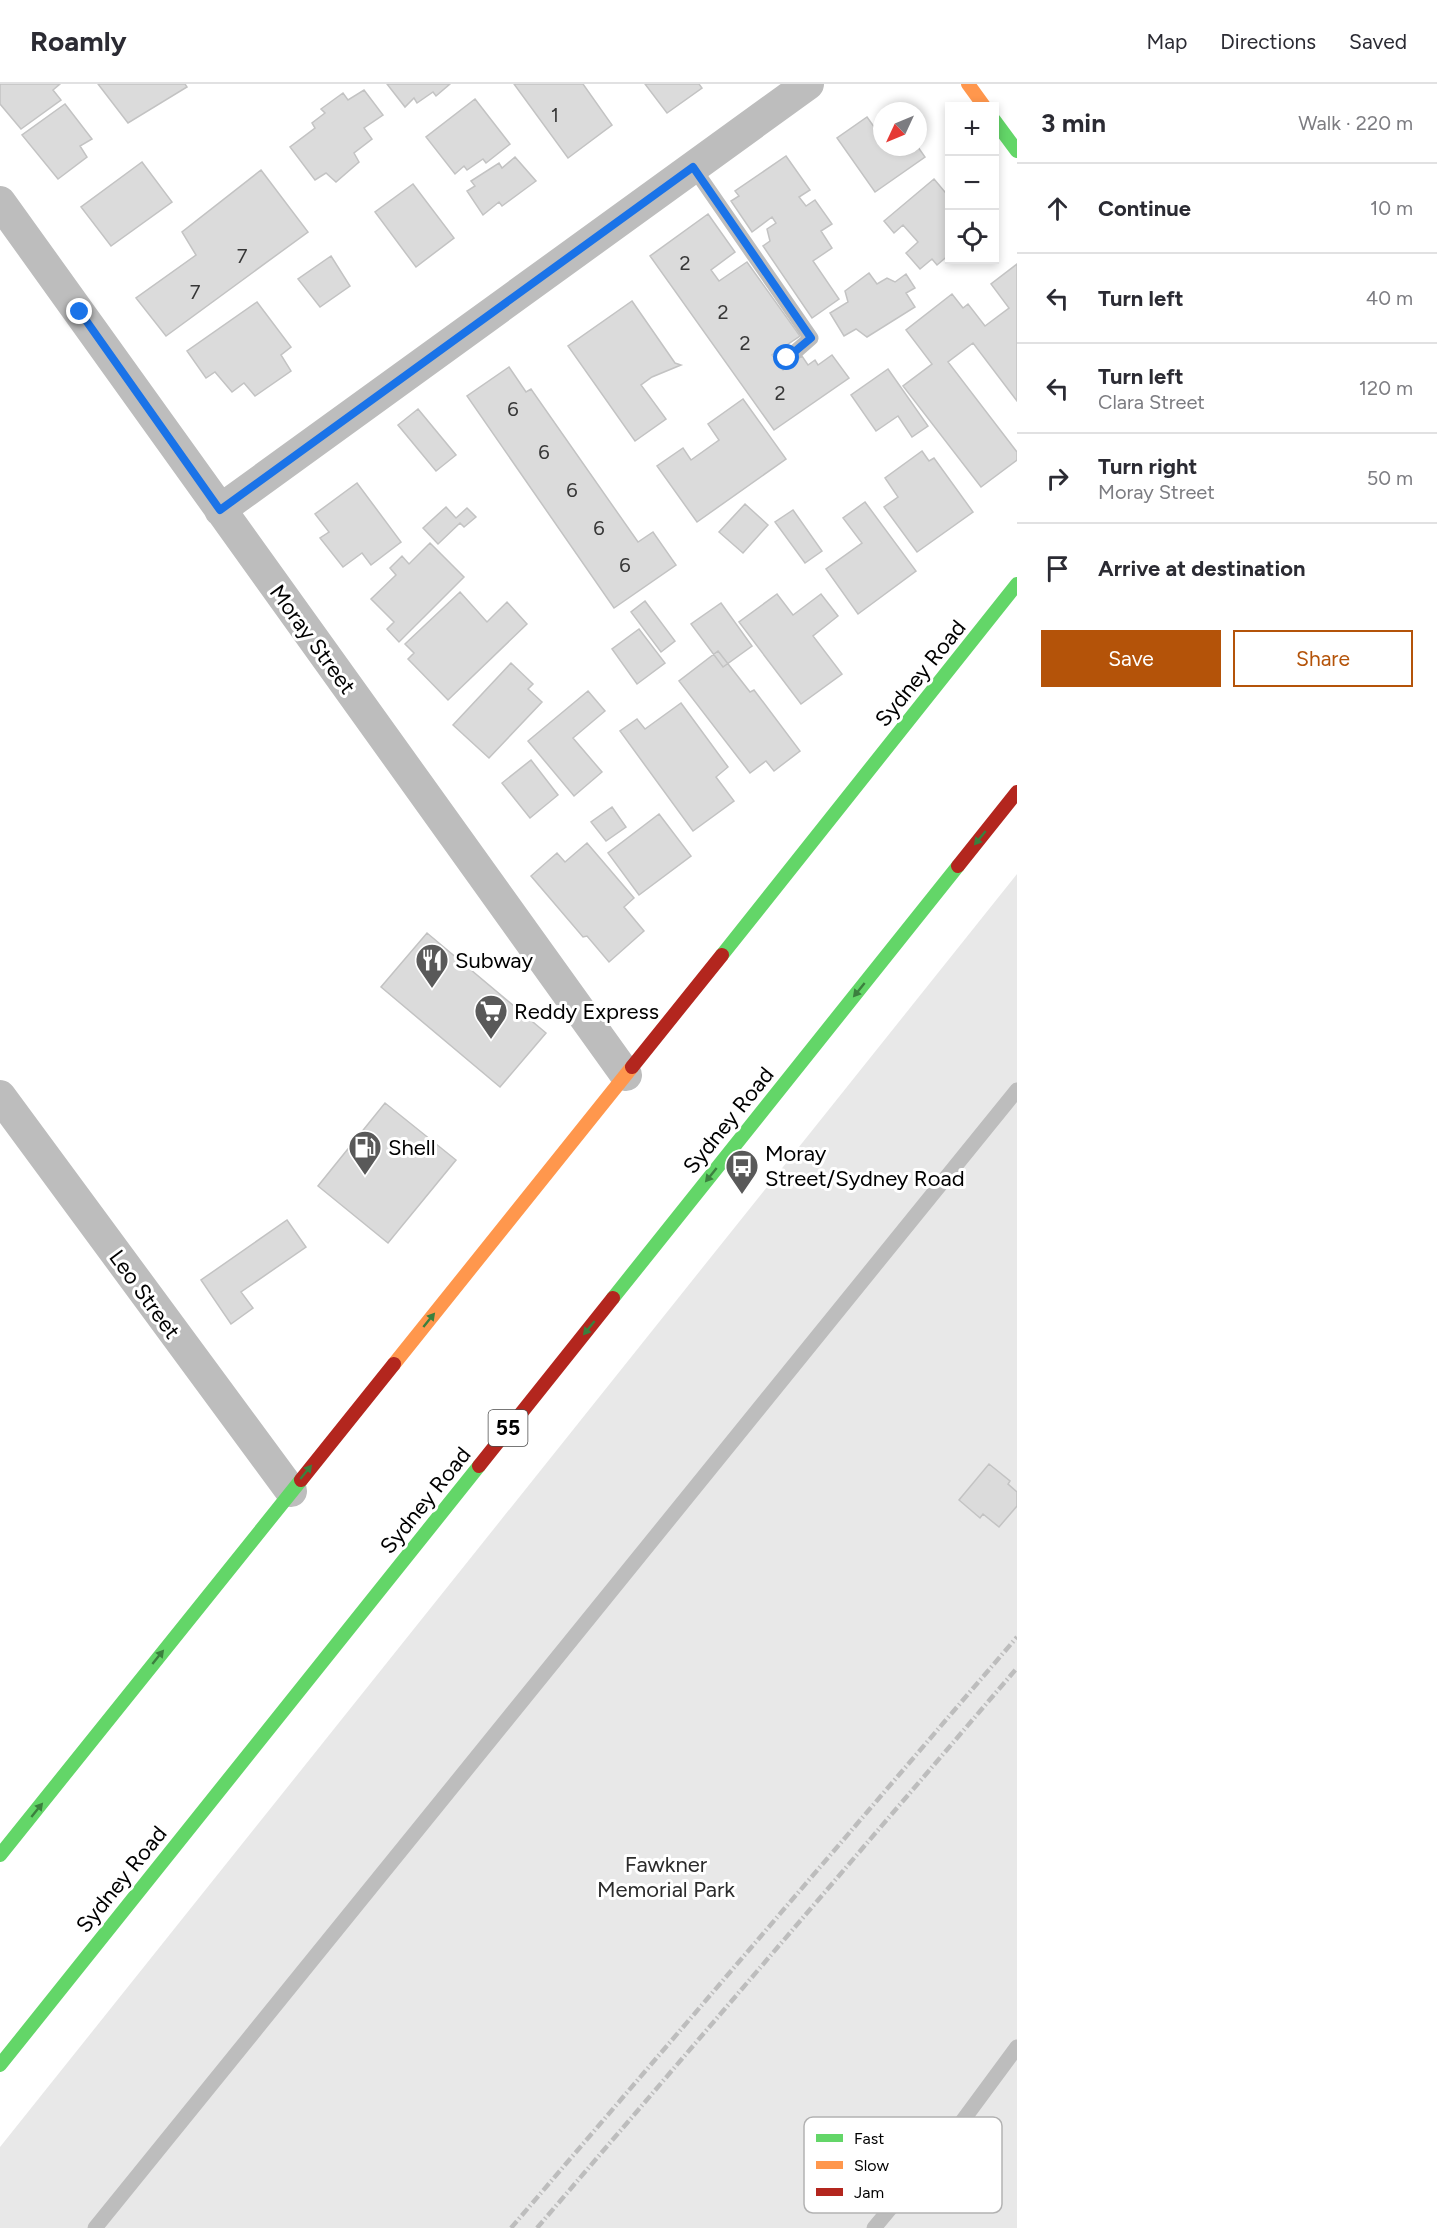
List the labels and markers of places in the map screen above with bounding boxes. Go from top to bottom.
restaurant icon: Subway [414,942,450,989]
place label: Subway [455,947,533,974]
supermarket icon: Reddy Express [473,993,509,1040]
place label: Reddy Express [514,998,659,1025]
fuel station icon: Shell [347,1129,383,1176]
place label: Shell [388,1134,435,1161]
place label: Moray Street/Sydney Road [765,1140,965,1192]
bus stop icon: Moray Street/Sydney Road [724,1148,760,1195]

